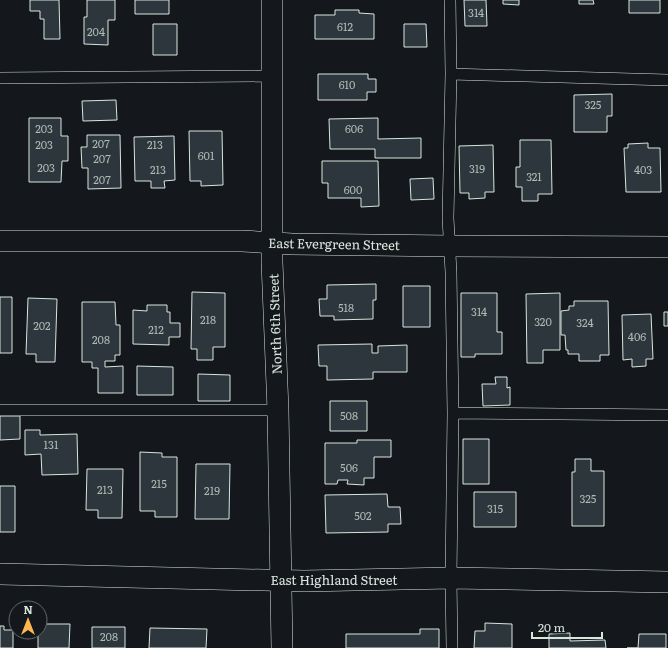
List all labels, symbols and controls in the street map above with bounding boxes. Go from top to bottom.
house number: 314 [468,4,484,20]
house number: 612 [337,18,353,34]
house number: 204 [87,23,105,39]
house number: 610 [339,76,355,92]
house number: 325 [585,96,602,112]
house number: 203 [35,120,53,136]
house number: 606 [345,120,363,136]
house number: 207 [92,135,110,151]
house number: 203 [35,136,53,152]
house number: 213 [147,136,163,152]
house number: 601 [198,147,215,163]
house number: 207 [93,150,111,166]
house number: 203 [37,159,55,175]
house number: 319 [469,160,485,176]
house number: 213 [150,161,166,177]
house number: 403 [634,161,652,177]
house number: 321 [526,168,542,184]
house number: 207 [93,171,111,187]
house number: 600 [344,181,362,197]
street label: East Evergreen Street [268,233,401,254]
street label: North 6th Street [263,273,286,375]
house number: 518 [338,299,354,315]
house number: 314 [471,303,487,319]
house number: 218 [200,311,216,327]
house number: 320 [534,313,552,329]
house number: 324 [576,314,594,330]
house number: 202 [33,317,51,333]
house number: 212 [148,321,164,337]
house number: 406 [628,328,646,344]
house number: 208 [92,331,110,347]
house number: 508 [340,407,358,423]
house number: 131 [44,436,59,452]
house number: 506 [340,459,358,475]
house number: 215 [151,475,167,491]
house number: 213 [97,481,113,497]
house number: 219 [204,482,220,498]
house number: 325 [580,490,597,506]
house number: 315 [487,500,503,516]
house number: 502 [354,507,372,523]
street label: East Highland Street [270,570,398,589]
north arrow [8,600,48,640]
text: N [23,601,33,617]
scale bar [532,614,602,640]
text: 20 m [538,618,565,636]
house number: 208 [100,628,118,644]

